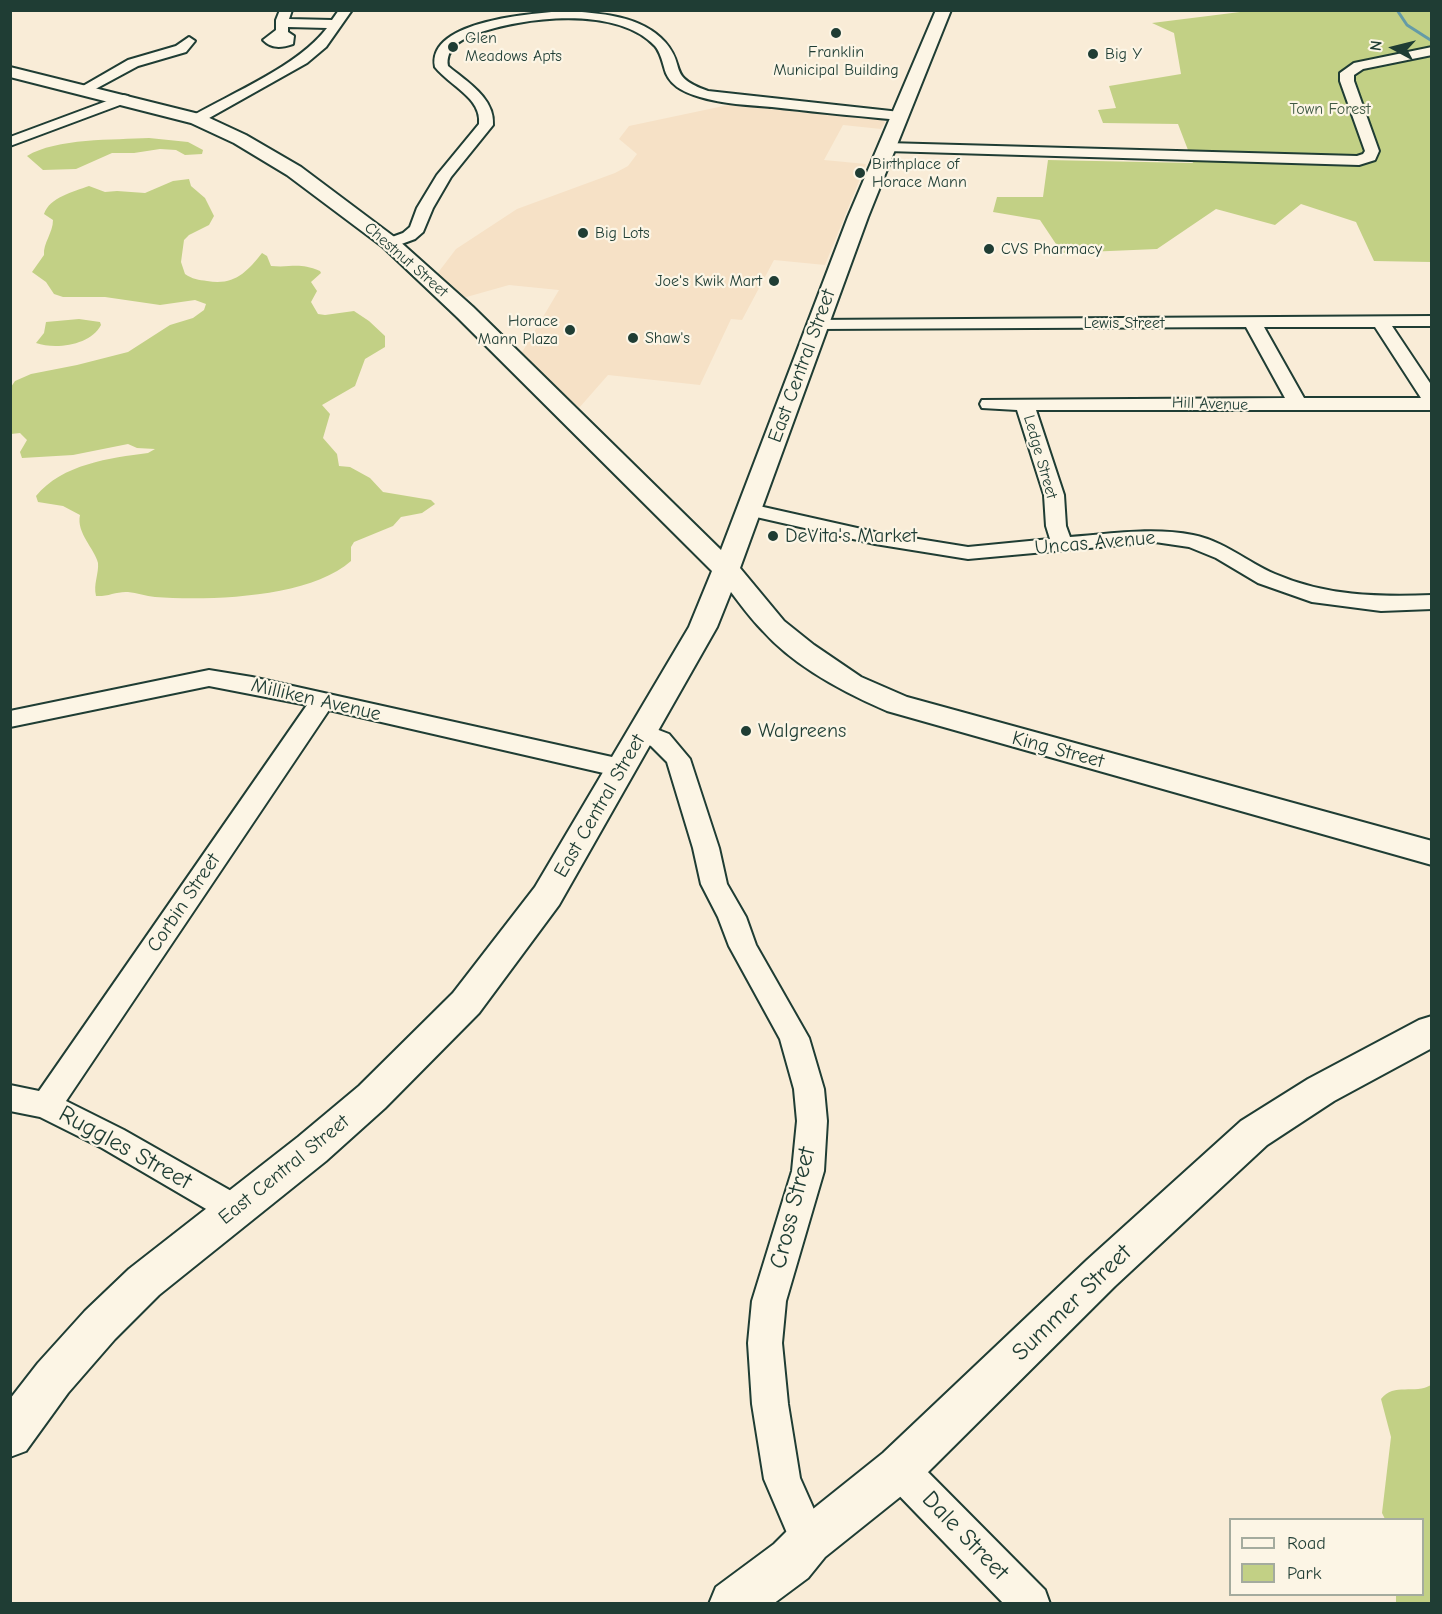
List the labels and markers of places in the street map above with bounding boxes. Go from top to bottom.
marker: Franklin Municipal Building [829,26,843,40]
place label: Glen Meadows Apts [465,28,562,66]
marker: Glen Meadows Apts [446,40,460,54]
place label: Franklin Municipal Building [773,42,899,80]
place label: Big Y [1105,44,1142,64]
marker: Big Y [1086,47,1100,61]
place label: Birthplace of Horace Mann [872,154,967,192]
marker: Birthplace of Horace Mann [853,166,867,180]
place label: Big Lots [595,223,650,243]
marker: Big Lots [576,226,590,240]
place label: CVS Pharmacy [1001,239,1102,259]
marker: CVS Pharmacy [982,242,996,256]
place label: Joe's Kwik Mart [655,271,762,291]
marker: Joe's Kwik Mart [767,274,781,288]
place label: Horace Mann Plaza [478,311,558,349]
marker: Horace Mann Plaza [563,323,577,337]
place label: Shaw's [645,328,690,348]
marker: Shaw's [626,331,640,345]
place label: DeVita's Market [785,524,917,548]
marker: DeVita's Market [766,529,780,543]
place label: Walgreens [758,719,846,743]
marker: Walgreens [739,724,753,738]

